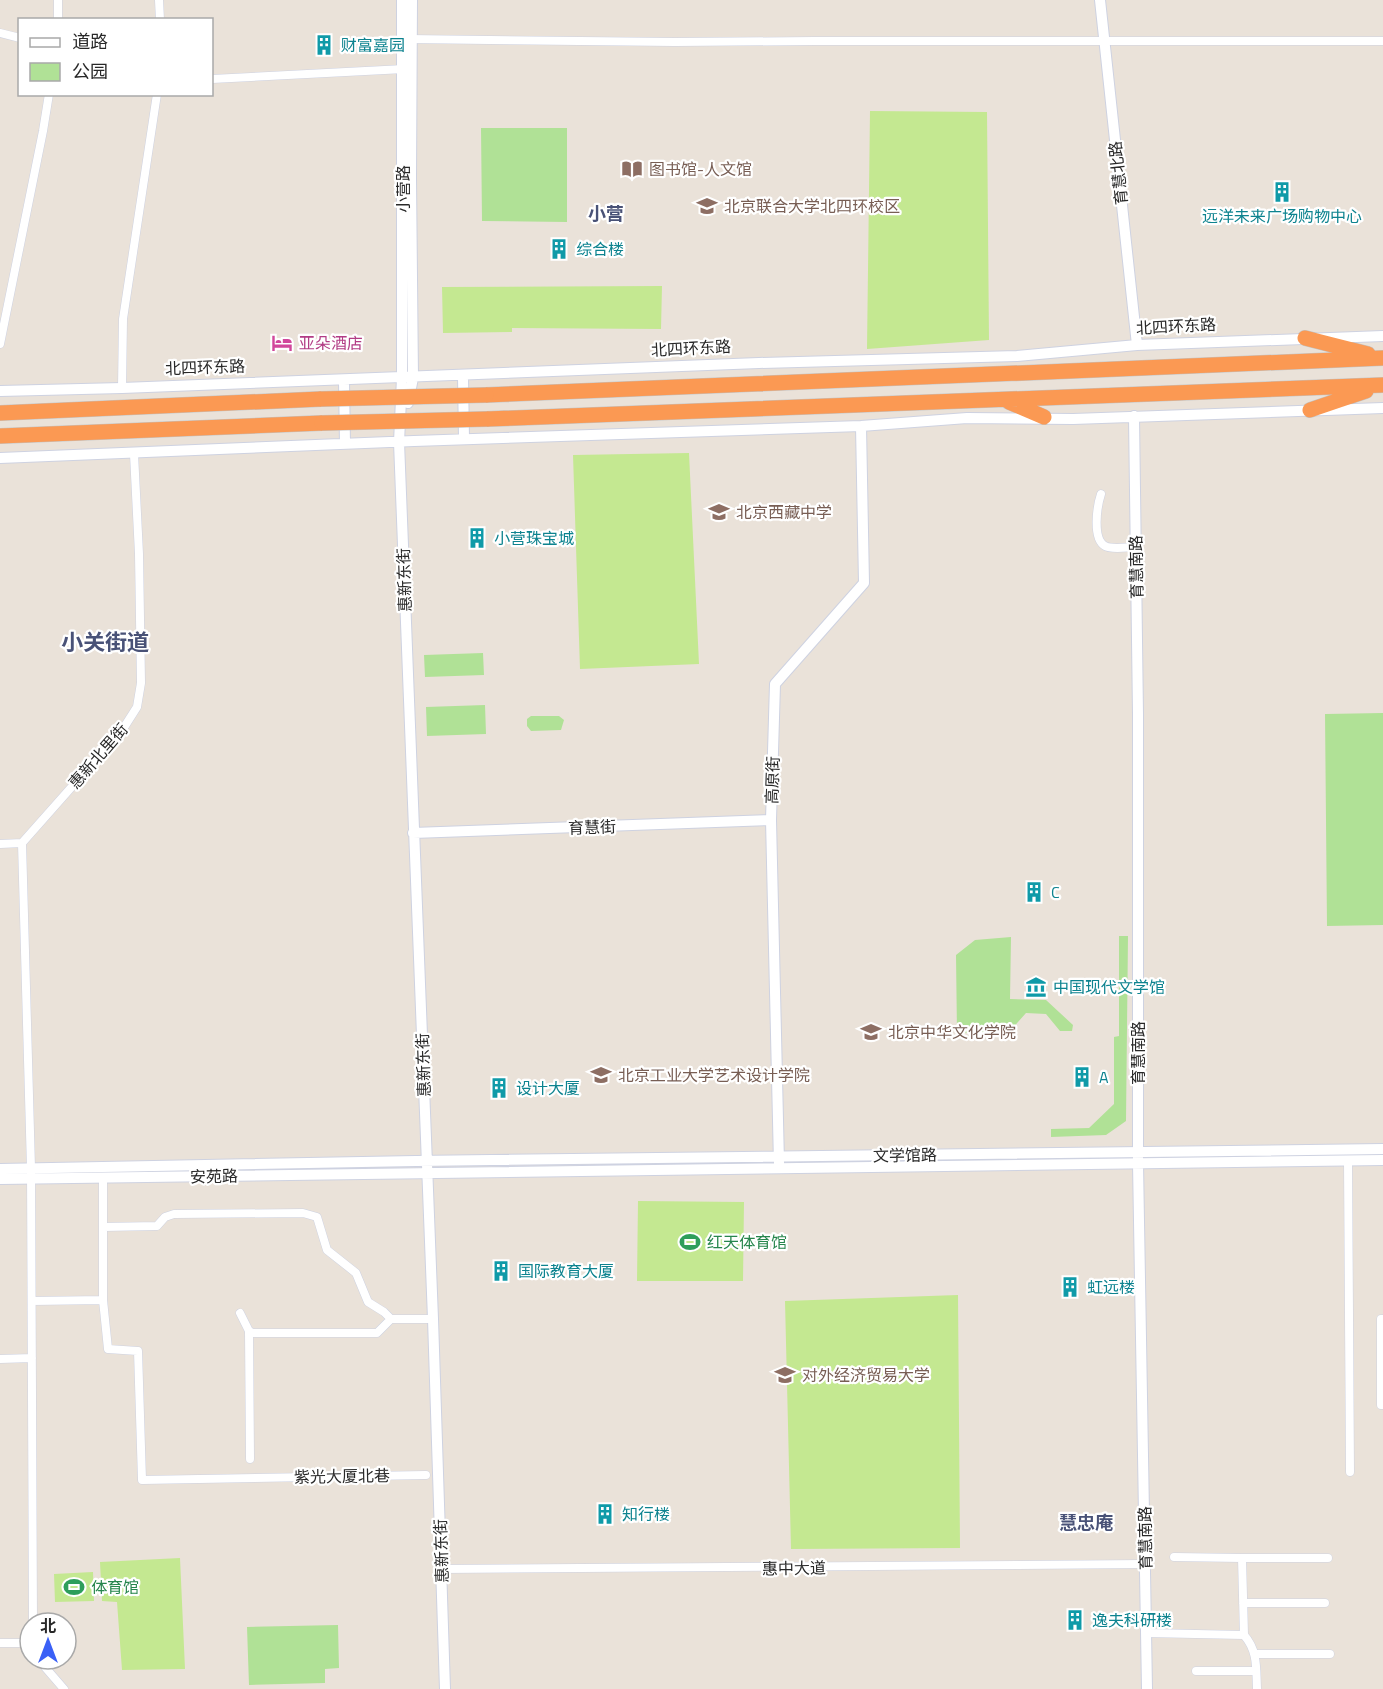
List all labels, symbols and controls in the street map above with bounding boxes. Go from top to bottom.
legend [18,18,213,96]
text: 道路 [72,28,108,55]
building icon: 财富嘉园 [312,33,336,57]
place label: 财富嘉园 [341,33,405,57]
text: 公园 [72,58,108,85]
street label: 育慧北路 [1103,140,1133,206]
library icon: 图书馆-人文馆 [620,157,644,181]
place label: 图书馆-人文馆 [649,157,752,181]
street label: 小营路 [391,165,415,213]
building icon: 远洋未来广场购物中心 [1270,180,1294,204]
school or university icon: 北京联合大学北四环校区 [695,194,719,218]
place label: 北京联合大学北四环校区 [724,194,900,218]
district label: 小营 [588,200,624,227]
place label: 远洋未来广场购物中心 [1202,204,1362,228]
building icon: 综合楼 [547,237,571,261]
place label: 综合楼 [576,237,624,261]
street label: 北四环东路 [1135,312,1217,340]
hotel icon: 亚朵酒店 [270,331,294,355]
place label: 亚朵酒店 [299,331,363,355]
street label: 北四环东路 [650,334,732,362]
street label: 北四环东路 [165,354,245,380]
school or university icon: 北京西藏中学 [707,500,731,524]
place label: 北京西藏中学 [736,500,832,524]
building icon: 小营珠宝城 [465,526,489,550]
place label: 小营珠宝城 [494,526,574,550]
street label: 育慧南路 [1123,535,1149,599]
street label: 惠新东街 [391,548,417,612]
district label: 小关街道 [61,625,149,659]
street label: 惠新北里街 [63,718,133,794]
street label: 高原街 [759,756,785,804]
street label: 育慧街 [568,814,616,840]
building icon: C [1022,880,1046,904]
place label: C [1051,880,1060,904]
museum icon: 中国现代文学馆 [1024,975,1048,999]
place label: 中国现代文学馆 [1053,975,1165,999]
school or university icon: 北京中华文化学院 [859,1020,883,1044]
place label: 北京中华文化学院 [888,1020,1016,1044]
street label: 育慧南路 [1126,1021,1150,1085]
street label: 惠新东街 [410,1033,436,1097]
school or university icon: 北京工业大学艺术设计学院 [589,1063,613,1087]
place label: 北京工业大学艺术设计学院 [618,1063,810,1087]
building icon: A [1070,1065,1094,1089]
place label: A [1099,1065,1109,1089]
building icon: 设计大厦 [487,1076,511,1100]
place label: 设计大厦 [516,1076,580,1100]
street label: 文学馆路 [873,1142,937,1168]
street label: 安苑路 [190,1164,238,1188]
sports icon: 红天体育馆 [678,1230,702,1254]
place label: 红天体育馆 [707,1230,787,1254]
building icon: 国际教育大厦 [489,1259,513,1283]
place label: 国际教育大厦 [518,1259,614,1283]
building icon: 虹远楼 [1058,1275,1082,1299]
place label: 虹远楼 [1087,1275,1135,1299]
school or university icon: 对外经济贸易大学 [773,1363,797,1387]
place label: 对外经济贸易大学 [802,1363,930,1387]
street label: 紫光大厦北巷 [294,1463,390,1489]
building icon: 知行楼 [593,1502,617,1526]
place label: 知行楼 [622,1502,670,1526]
street label: 育慧南路 [1132,1506,1158,1570]
district label: 慧忠庵 [1059,1509,1113,1536]
street label: 惠新东街 [428,1519,454,1583]
street label: 惠中大道 [762,1555,826,1581]
sports icon: 体育馆 [62,1575,86,1599]
place label: 体育馆 [91,1575,139,1599]
building icon: 逸夫科研楼 [1063,1608,1087,1632]
place label: 逸夫科研楼 [1092,1608,1172,1632]
north arrow [18,1611,78,1671]
text: 北 [40,1614,56,1638]

